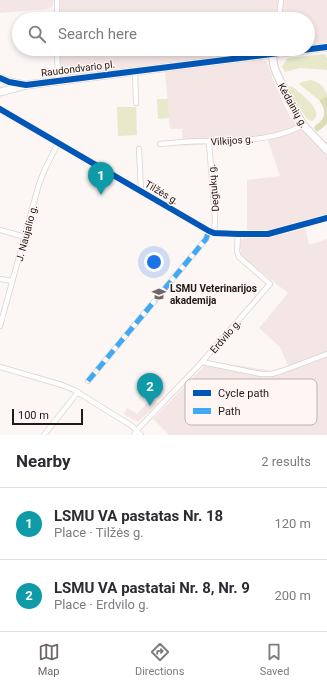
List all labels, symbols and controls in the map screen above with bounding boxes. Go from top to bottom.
search box [12,12,315,56]
icon: search [26,23,48,45]
text: Search here [58,25,137,43]
street label: Raudondvario pl. [40,58,116,78]
street label: Kėdainių g. [276,81,309,129]
street label: Vilkijos g. [210,134,254,147]
pin: 1 [88,162,114,195]
street label: Degtukų g. [206,164,221,212]
street label: Tilžės g. [143,178,180,207]
street label: J. Naujalio g. [14,204,39,262]
your location [144,252,164,272]
place label: LSMU Veterinarijos akademija [170,283,257,306]
school or university icon: LSMU Veterinarijos akademija [151,286,167,302]
street label: Erdvilo g. [208,317,243,355]
pin: 2 [137,373,163,406]
legend [185,379,317,425]
text: Cycle path [218,387,269,400]
text: Path [218,405,241,418]
scale bar [12,407,83,426]
text: 100 m [18,409,49,422]
text: Nearby [16,451,71,471]
text: 2 results [261,454,311,469]
text: LSMU VA pastatas Nr. 18 [54,507,223,525]
text: 1 [25,516,33,531]
text: 120 m [274,516,311,531]
text: Place · Tilžės g. [54,525,144,540]
text: LSMU VA pastatai Nr. 8, Nr. 9 [54,579,250,597]
text: 2 [25,588,33,603]
text: 200 m [274,588,311,603]
text: Place · Erdvilo g. [54,597,149,612]
tab: Map [38,641,60,678]
tab: Directions [135,641,184,678]
tab: Saved [260,641,289,678]

